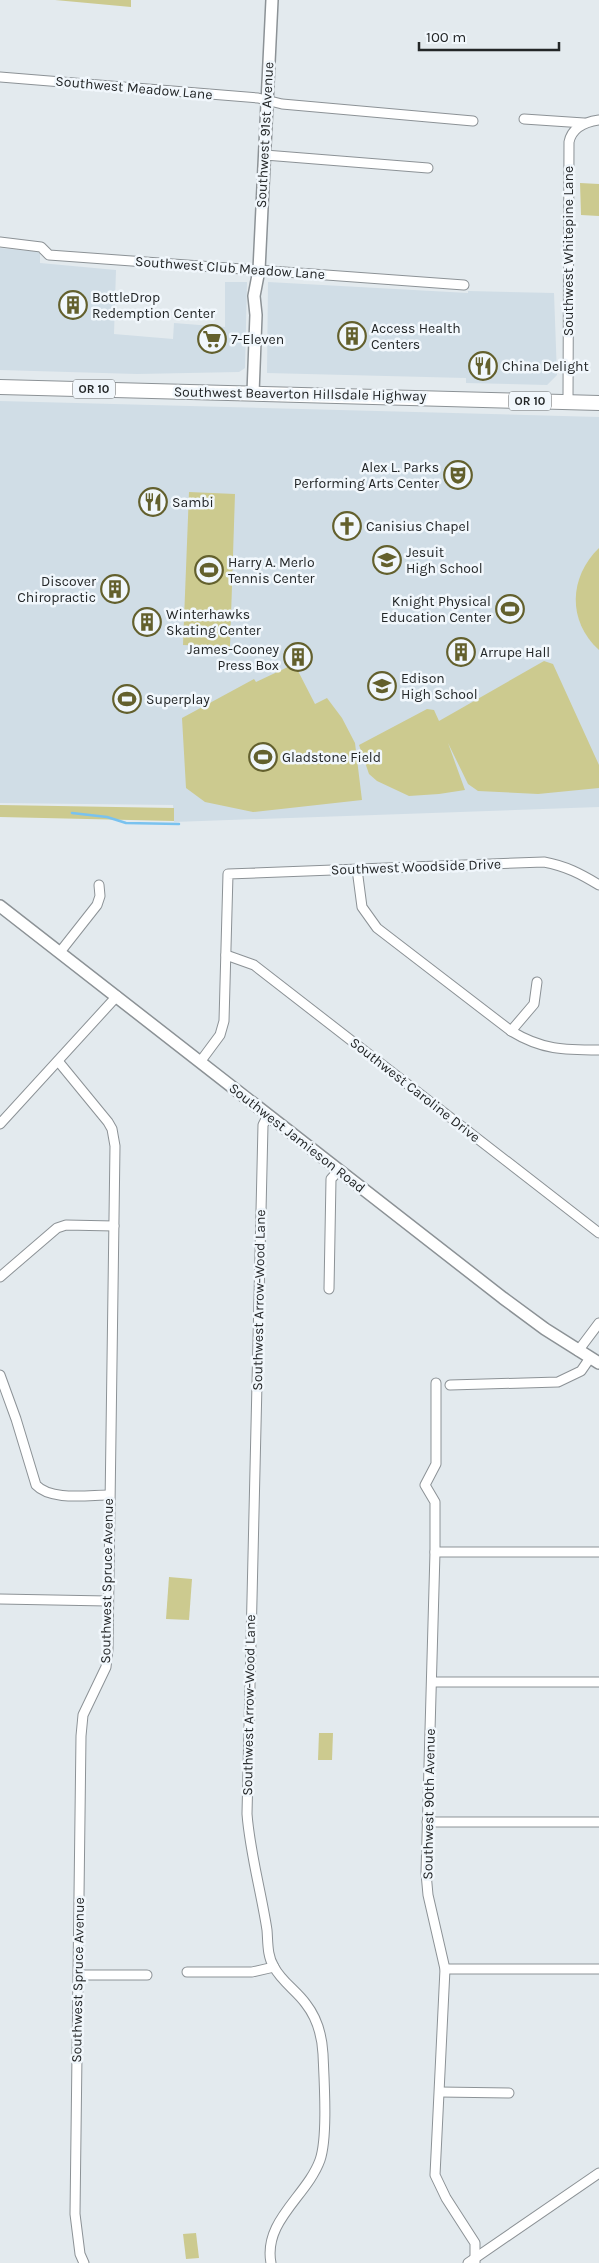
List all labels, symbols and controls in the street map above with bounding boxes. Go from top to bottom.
scale bar [419,20,559,52]
text: 100 m [426,28,466,46]
street label: Southwest 91st Avenue [253,61,277,209]
street label: Southwest Meadow Lane [55,73,213,103]
street label: Southwest Whitepine Lane [560,166,577,336]
street label: Southwest Club Meadow Lane [135,253,325,283]
place label: BottleDrop Redemption Center [92,289,216,322]
building icon: BottleDrop Redemption Center [58,290,88,320]
place label: Access Health Centers [371,320,461,353]
building icon: Access Health Centers [337,321,367,351]
supermarket icon: 7-Eleven [197,324,227,354]
place label: 7-Eleven [231,331,284,348]
restaurant icon: China Delight [468,351,498,381]
place label: China Delight [502,358,589,375]
road number: OR 10 [73,379,115,398]
street label: Southwest Beaverton Hillsdale Highway [174,383,427,405]
road number: OR 10 [509,392,551,411]
place label: Alex L. Parks Performing Arts Center [294,459,440,492]
theatre icon: Alex L. Parks Performing Arts Center [443,460,473,490]
restaurant icon: Sambi [138,487,168,517]
place label: Sambi [172,494,214,511]
church icon: Canisius Chapel [332,511,362,541]
place label: Canisius Chapel [366,518,470,535]
place label: Jesuit High School [406,544,483,577]
school or university icon: Jesuit High School [372,545,402,575]
place label: Harry A. Merlo Tennis Center [228,554,316,587]
sports icon: Harry A. Merlo Tennis Center [194,555,224,585]
place label: Discover Chiropractic [17,573,97,606]
building icon: Discover Chiropractic [100,574,130,604]
place label: Knight Physical Education Center [381,593,492,626]
sports icon: Knight Physical Education Center [495,594,525,624]
place label: Winterhawks Skating Center [166,606,262,639]
building icon: Winterhawks Skating Center [132,607,162,637]
building icon: Arrupe Hall [446,637,476,667]
place label: James-Cooney Press Box [187,641,279,674]
building icon: James-Cooney Press Box [283,642,313,672]
place label: Arrupe Hall [480,644,550,661]
place label: Edison High School [401,670,478,703]
school or university icon: Edison High School [367,671,397,701]
sports icon: Superplay [112,684,142,714]
place label: Superplay [146,691,210,708]
sports icon: Gladstone Field [248,742,278,772]
place label: Gladstone Field [282,749,381,766]
street label: Southwest Woodside Drive [331,856,501,878]
street label: Southwest Caroline Drive [347,1034,483,1146]
street label: Southwest Jamieson Road [225,1079,369,1197]
street label: Southwest Arrow-Wood Lane [249,1209,269,1391]
street label: Southwest Spruce Avenue [97,1498,117,1664]
street label: Southwest Arrow-Wood Lane [239,1614,259,1796]
street label: Southwest 90th Avenue [419,1728,439,1880]
street label: Southwest Spruce Avenue [68,1897,88,2063]

